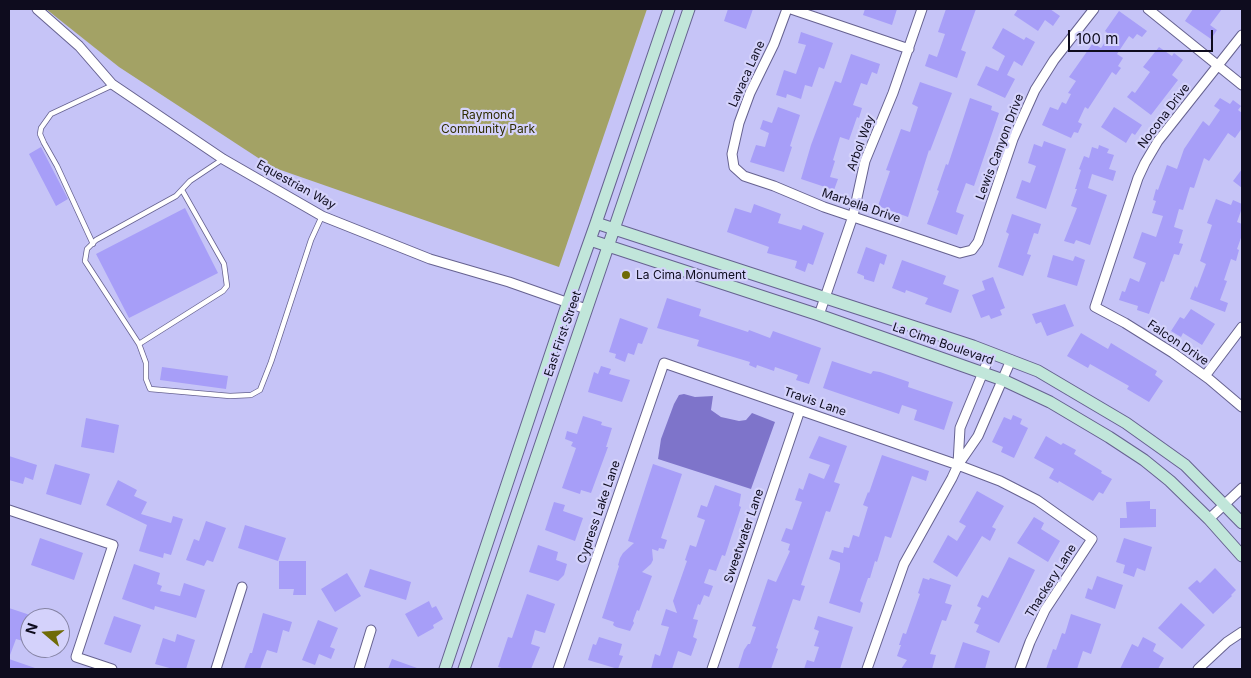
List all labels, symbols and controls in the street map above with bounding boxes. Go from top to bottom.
scale bar [1071,20,1216,52]
text: 100 m [1076,29,1118,48]
street label: Lavaca Lane [726,38,768,110]
street label: Nocona Drive [1135,81,1193,151]
street label: Lewis Canyon Drive [973,92,1027,202]
park label: Raymond Community Park [441,108,535,136]
street label: Arbol Way [844,113,878,173]
street label: Equestrian Way [254,157,338,213]
street label: Marbella Drive [820,186,902,226]
place label: La Cima Monument [636,268,746,282]
marker: La Cima Monument [620,269,632,281]
street label: East First Street [542,289,584,379]
street label: Falcon Drive [1145,317,1211,369]
street label: La Cima Boulevard [890,320,996,368]
street label: Travis Lane [782,385,848,419]
street label: Cypress Lake Lane [575,459,623,565]
street label: Sweetwater Lane [721,487,767,585]
street label: Thackery Lane [1023,541,1079,621]
north arrow [20,608,70,658]
text: N [21,621,41,636]

